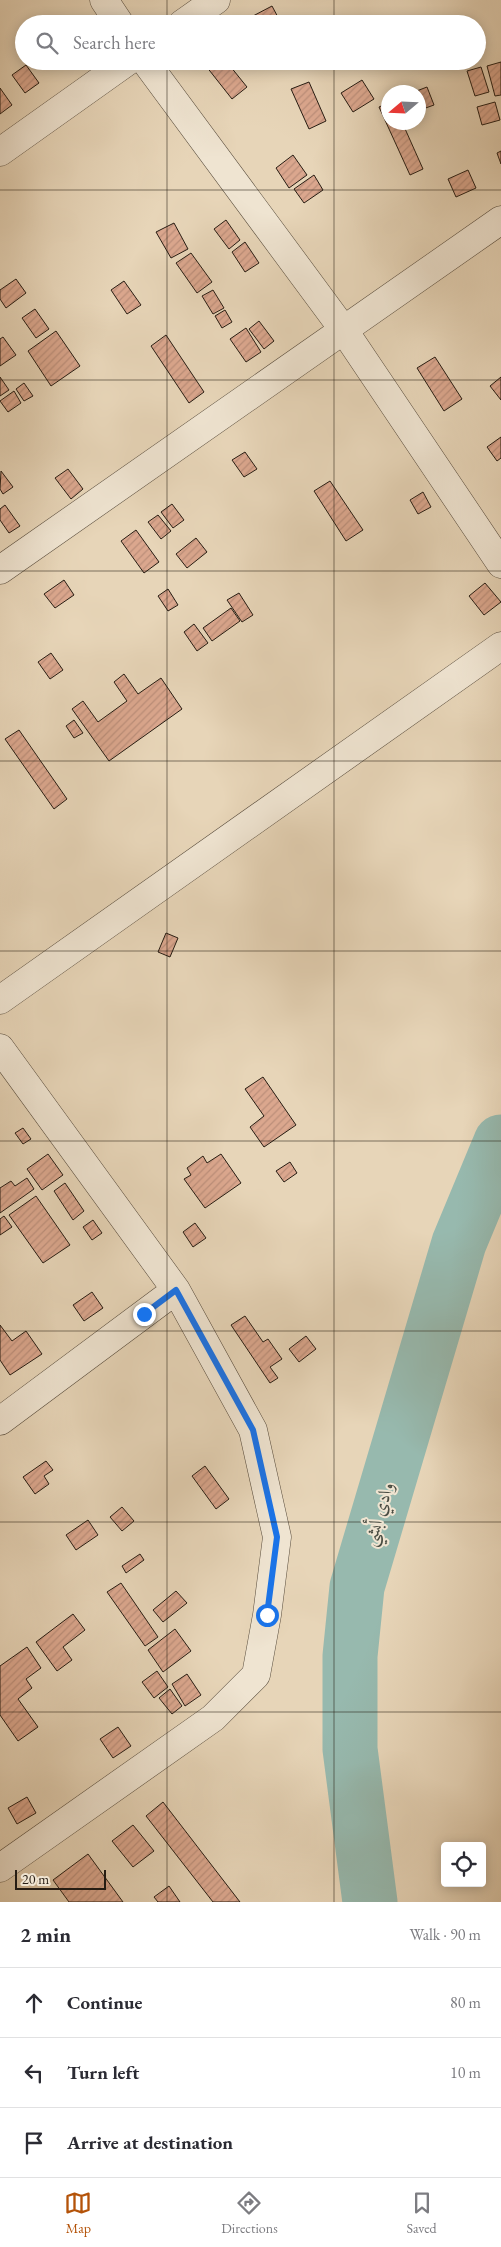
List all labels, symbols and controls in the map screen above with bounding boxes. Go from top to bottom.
search box [15,15,486,70]
icon: search [33,29,61,57]
text: Search here [73,30,155,55]
north arrow [381,85,426,130]
route end [133,1303,156,1326]
water label: وادي أبشي [356,1478,404,1551]
route start [256,1604,279,1627]
map controls [441,1842,486,1887]
button: locate [441,1842,486,1887]
scale bar [15,1867,106,1890]
text: 20 m [22,1870,49,1888]
text: 2 min [20,1921,71,1948]
text: Walk · 90 m [410,1924,481,1945]
icon: ahead [20,1989,48,2017]
text: Continue [67,1990,142,2015]
text: 80 m [450,1992,481,2013]
icon: left [20,2059,48,2087]
text: Turn left [67,2060,139,2085]
text: 10 m [450,2062,481,2083]
icon: arrive [20,2129,48,2157]
text: Arrive at destination [67,2130,233,2155]
tab: Map [64,2189,92,2237]
tab: Directions [221,2189,278,2237]
tab: Saved [407,2189,437,2237]

